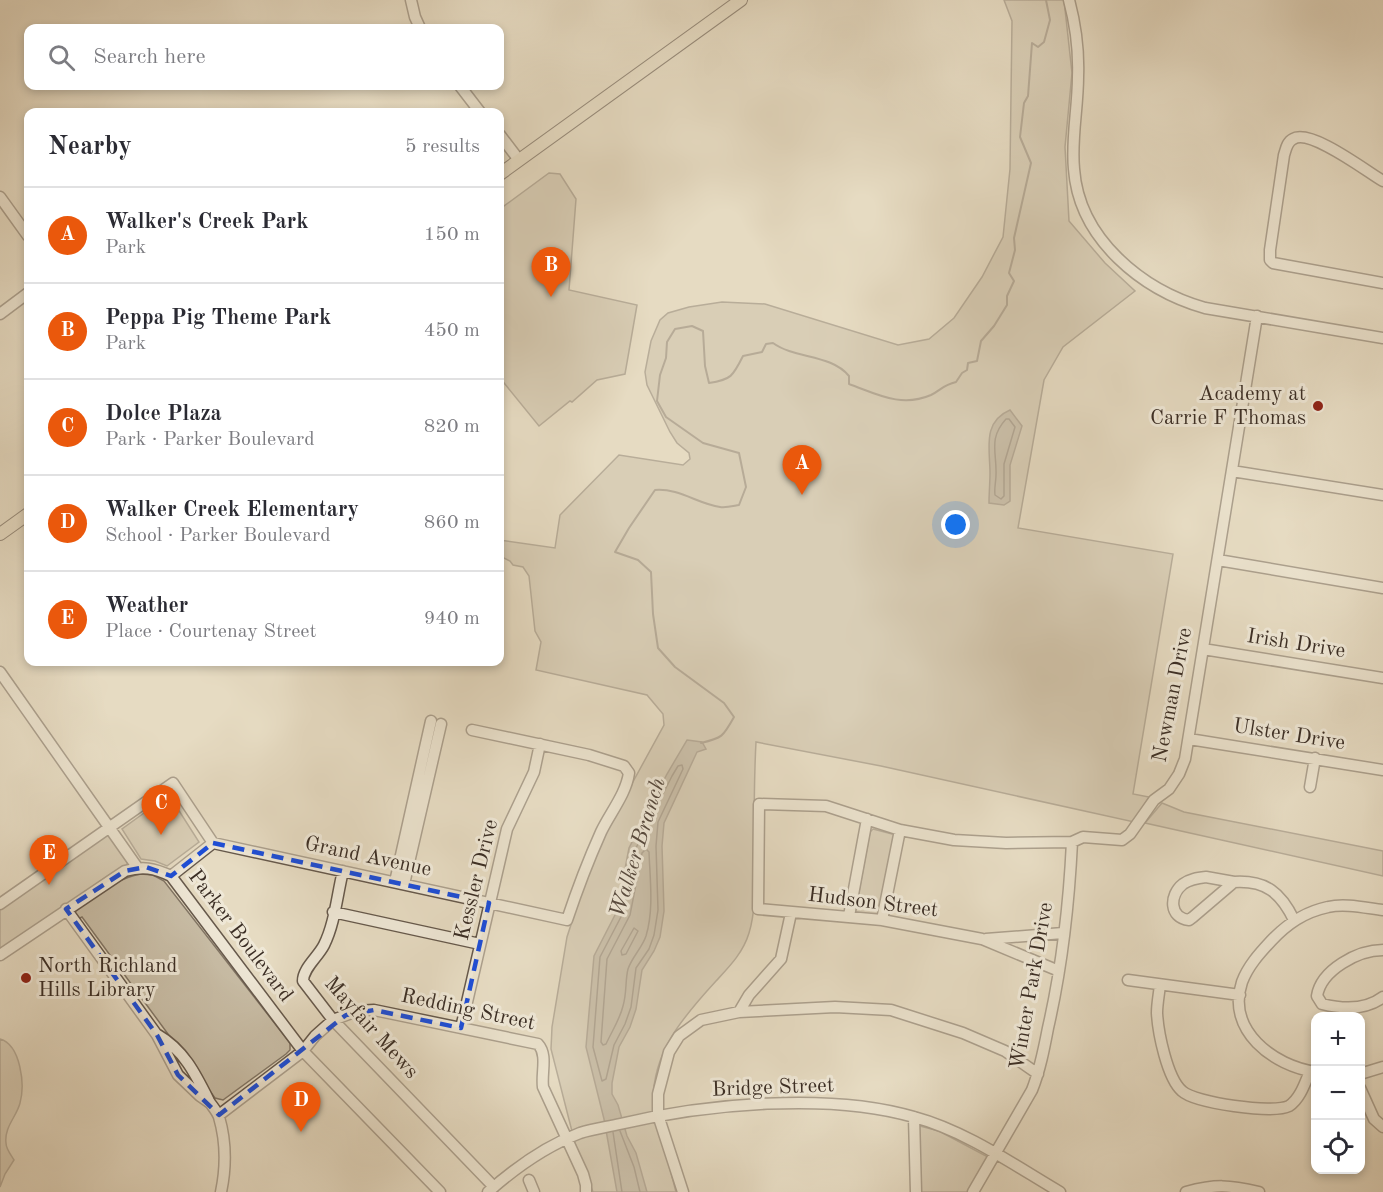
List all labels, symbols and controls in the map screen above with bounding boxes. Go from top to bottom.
search box [24,24,504,90]
icon: search [45,41,78,74]
text: Search here [93,46,206,68]
text: Nearby [48,134,132,160]
text: 5 results [405,137,480,157]
text: Walker's Creek Park [105,211,309,233]
text: A [60,225,75,245]
text: 150 m [424,225,480,245]
text: Park [105,238,146,258]
pin: B [532,248,570,297]
text: Peppa Pig Theme Park [105,307,331,329]
text: B [60,321,75,341]
text: 450 m [424,321,480,341]
text: Park [105,334,146,354]
place label: Academy at Carrie F Thomas [1150,384,1306,429]
marker: Academy at Carrie F Thomas [1311,399,1325,413]
text: Dolce Plaza [105,403,222,425]
text: C [61,417,74,437]
text: 820 m [424,417,480,437]
text: Park · Parker Boulevard [105,430,315,450]
pin: A [782,446,822,495]
text: Walker Creek Elementary [105,499,359,521]
your location [941,510,970,539]
text: D [60,513,75,533]
text: 860 m [424,513,480,533]
text: School · Parker Boulevard [105,526,331,546]
text: Weather [105,595,188,617]
text: E [61,609,74,629]
text: 940 m [424,609,480,629]
text: Place · Courtenay Street [105,622,317,642]
street label: Newman Drive [1150,626,1196,764]
street label: Irish Drive [1245,626,1347,662]
street label: Ulster Drive [1231,716,1347,754]
water label: Walker Branch [606,775,670,921]
pin: C [142,786,180,835]
street label: Kessler Drive [452,817,502,943]
street label: Grand Avenue [303,833,433,881]
pin: E [29,836,68,885]
street label: Parker Boulevard [184,866,296,1006]
street label: Hudson Street [807,885,939,921]
street label: Winter Park Drive [1007,901,1057,1071]
place label: North Richland Hills Library [38,956,178,1001]
marker: North Richland Hills Library [19,971,33,985]
street label: Mayfair Mews [320,973,422,1083]
street label: Redding Street [399,986,537,1034]
map controls [1311,1012,1365,1174]
button: + [1311,1012,1365,1066]
button: − [1311,1066,1365,1120]
street label: Bridge Street [712,1075,834,1101]
pin: D [282,1082,320,1132]
button: locate [1311,1120,1365,1174]

